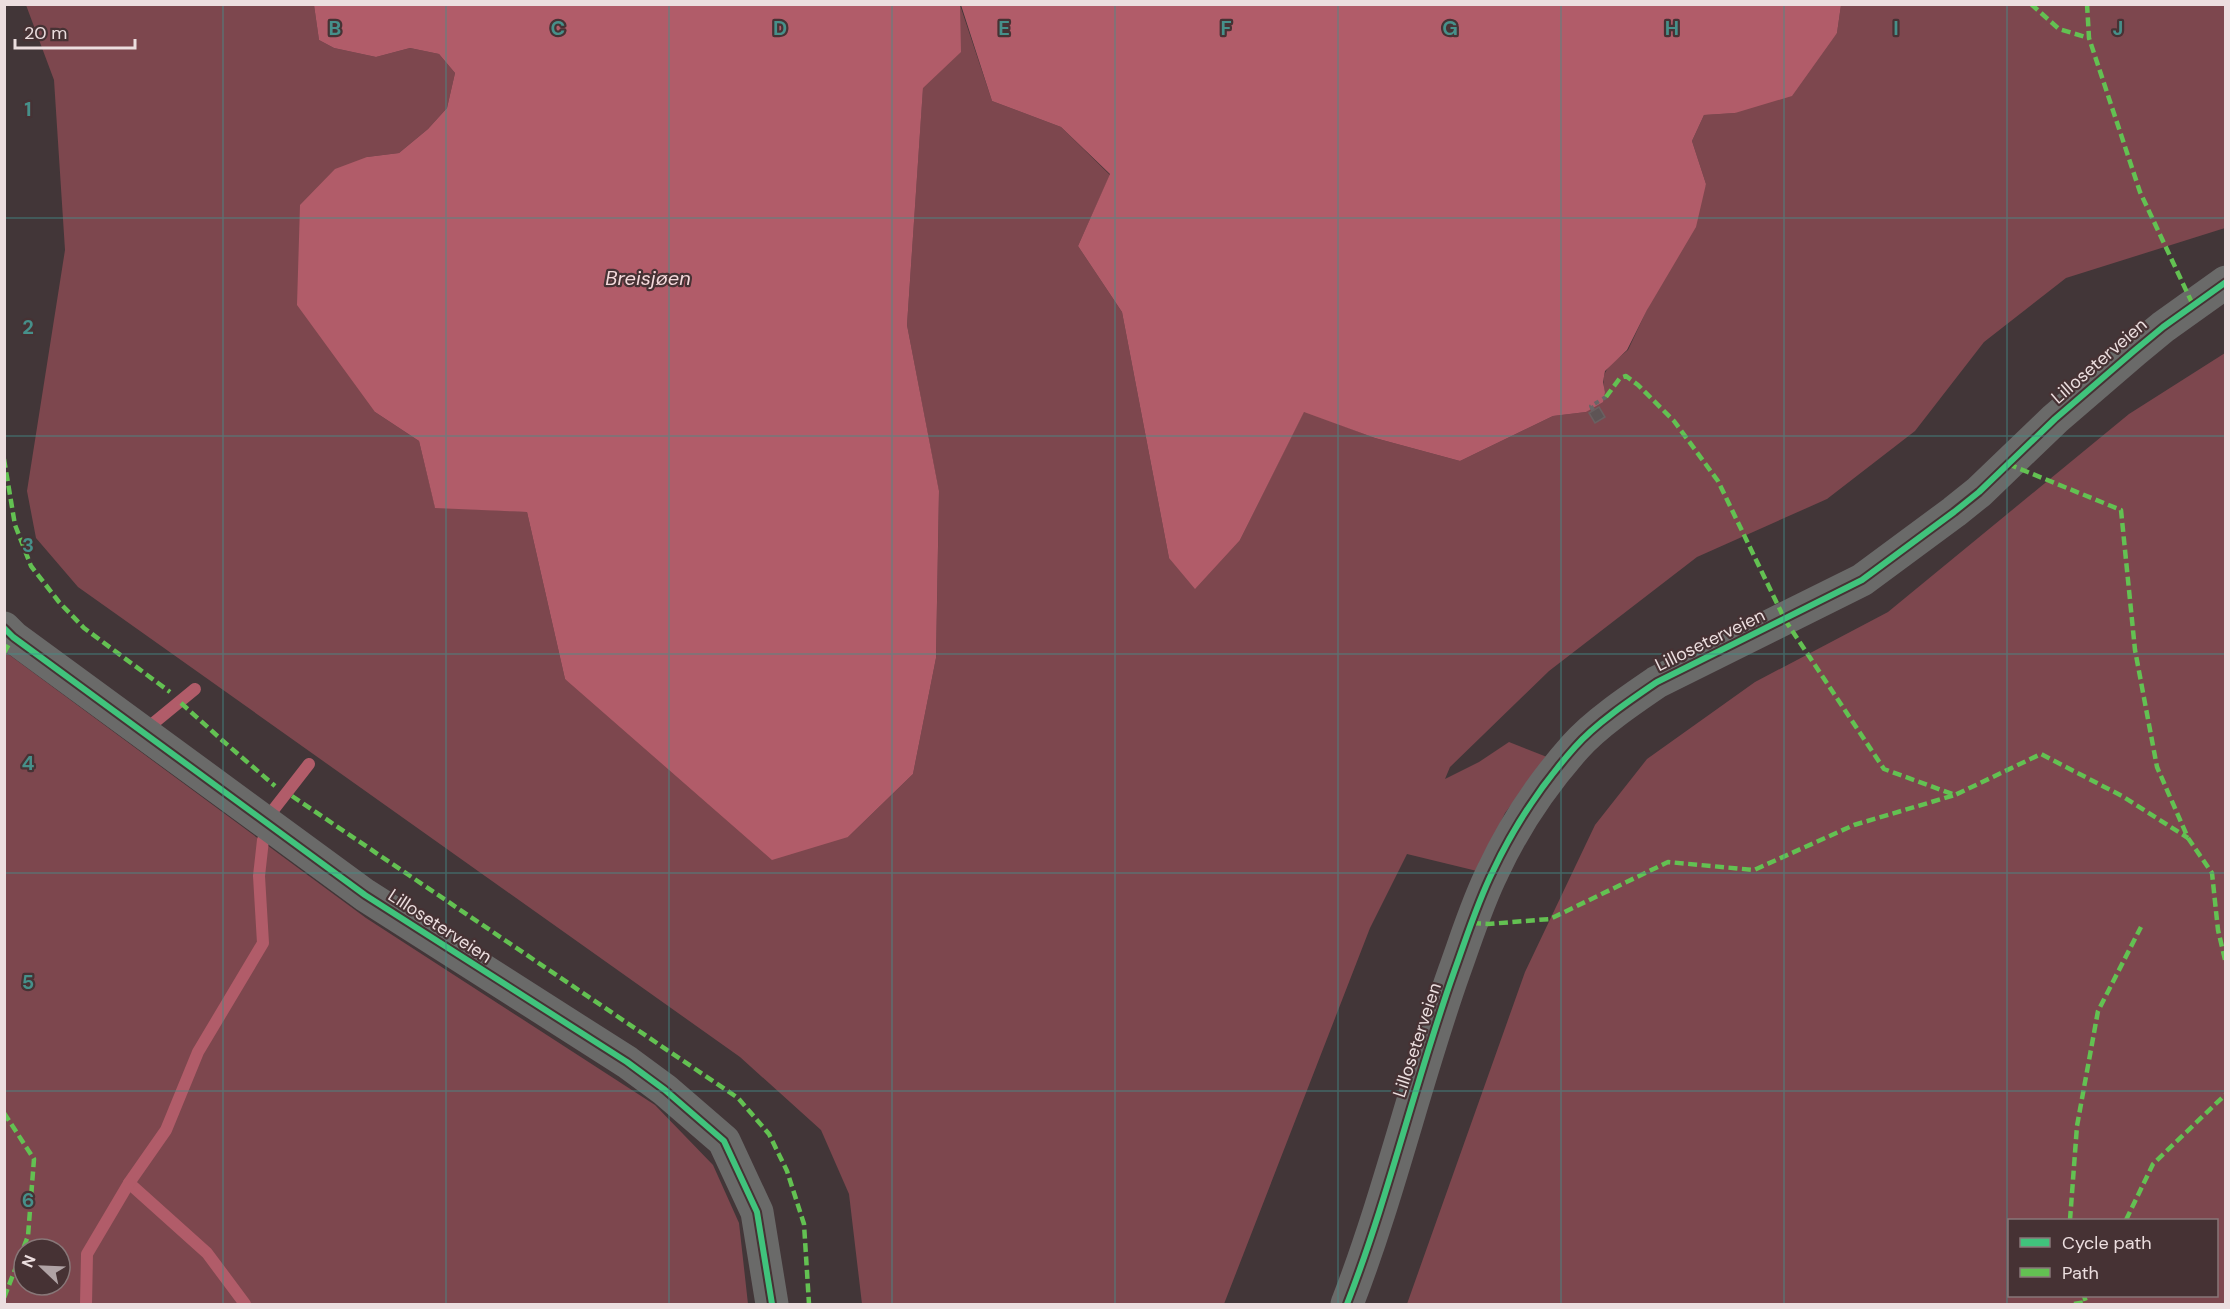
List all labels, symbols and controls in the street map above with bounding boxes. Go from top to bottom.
scale bar [15,12,135,50]
text: B [329,15,341,41]
text: C [551,15,565,41]
text: D [773,15,787,41]
text: E [998,15,1010,41]
text: F [1220,15,1232,41]
text: G [1442,15,1458,41]
text: H [1665,15,1679,41]
text: I [1893,15,1899,41]
text: J [2113,15,2123,41]
text: 20 m [24,21,67,45]
text: 1 [24,96,32,122]
water label: Breisjøen [605,265,691,291]
street label: Lilloseterveien [2046,313,2152,409]
text: 2 [22,314,34,340]
text: 3 [22,532,34,558]
street label: Lilloseterveien [1651,603,1769,677]
text: 4 [22,750,35,776]
street label: Lilloseterveien [383,883,497,969]
text: 5 [22,969,34,995]
street label: Lilloseterveien [1387,980,1447,1100]
text: 6 [22,1187,34,1213]
legend [2008,1219,2218,1297]
text: Cycle path [2062,1231,2152,1255]
north arrow [12,1237,72,1297]
text: N [17,1252,41,1271]
text: Path [2062,1261,2099,1285]

